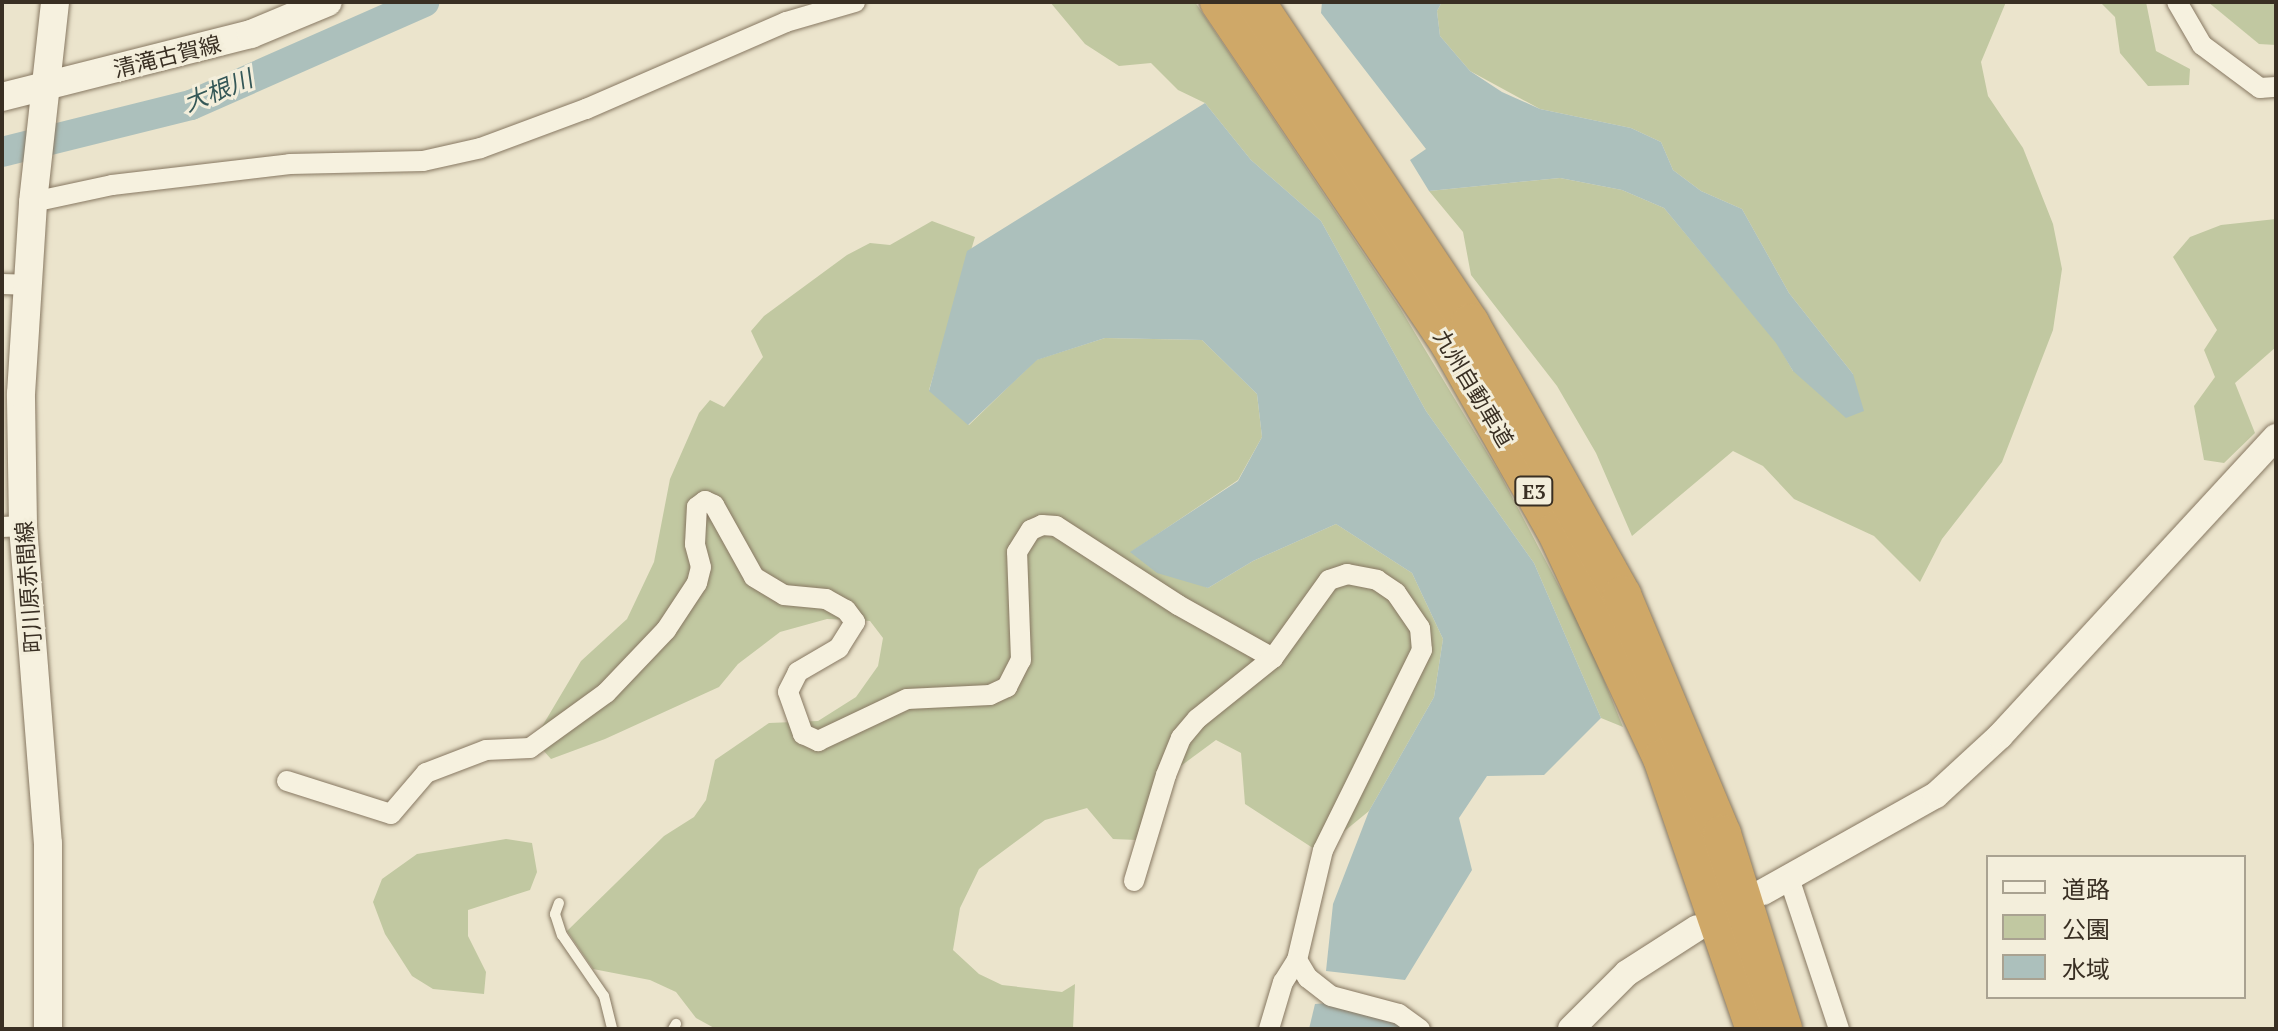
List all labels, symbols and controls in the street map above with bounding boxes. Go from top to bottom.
street label: 清滝古賀線 [110,30,224,82]
water label: 大根川 [179,64,257,118]
street label: 九州自動車道 [1429,325,1519,451]
road number: E3 [1514,475,1554,507]
street label: 町川原赤間線 [10,520,46,654]
legend [1986,855,2246,999]
text: 道路 [2062,873,2110,905]
text: 公園 [2062,913,2110,945]
text: 水域 [2062,953,2110,985]

